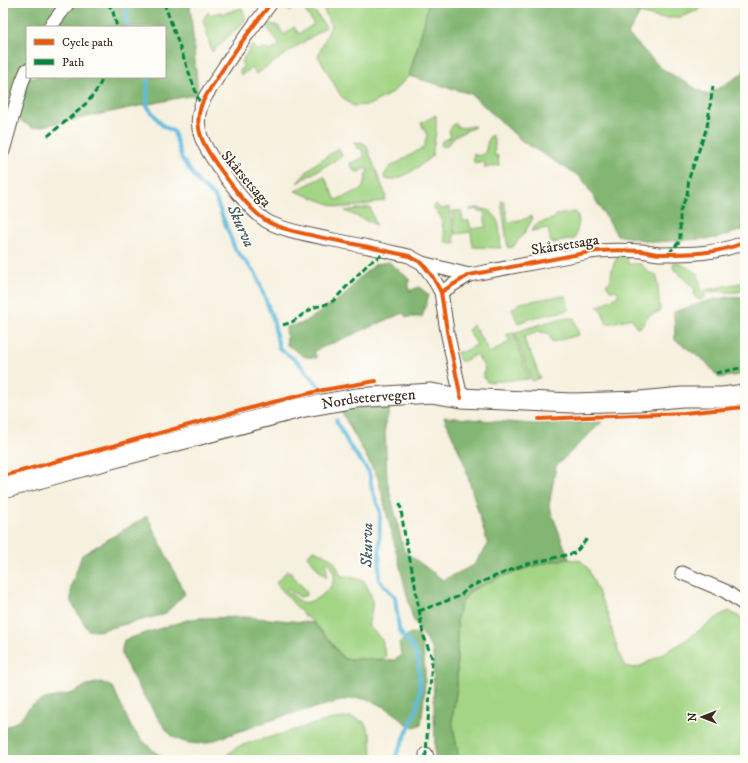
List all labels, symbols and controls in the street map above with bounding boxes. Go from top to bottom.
legend [26,26,166,78]
text: Cycle path [62,35,114,50]
text: Path [62,55,85,70]
street label: Skårsetsaga [217,147,276,212]
water label: Skurva [222,201,259,251]
street label: Skårsetsaga [530,230,601,260]
street label: Nordsetervegen [320,385,416,414]
water label: Skurva [357,522,377,569]
north arrow [682,697,722,737]
text: N [686,712,700,722]

